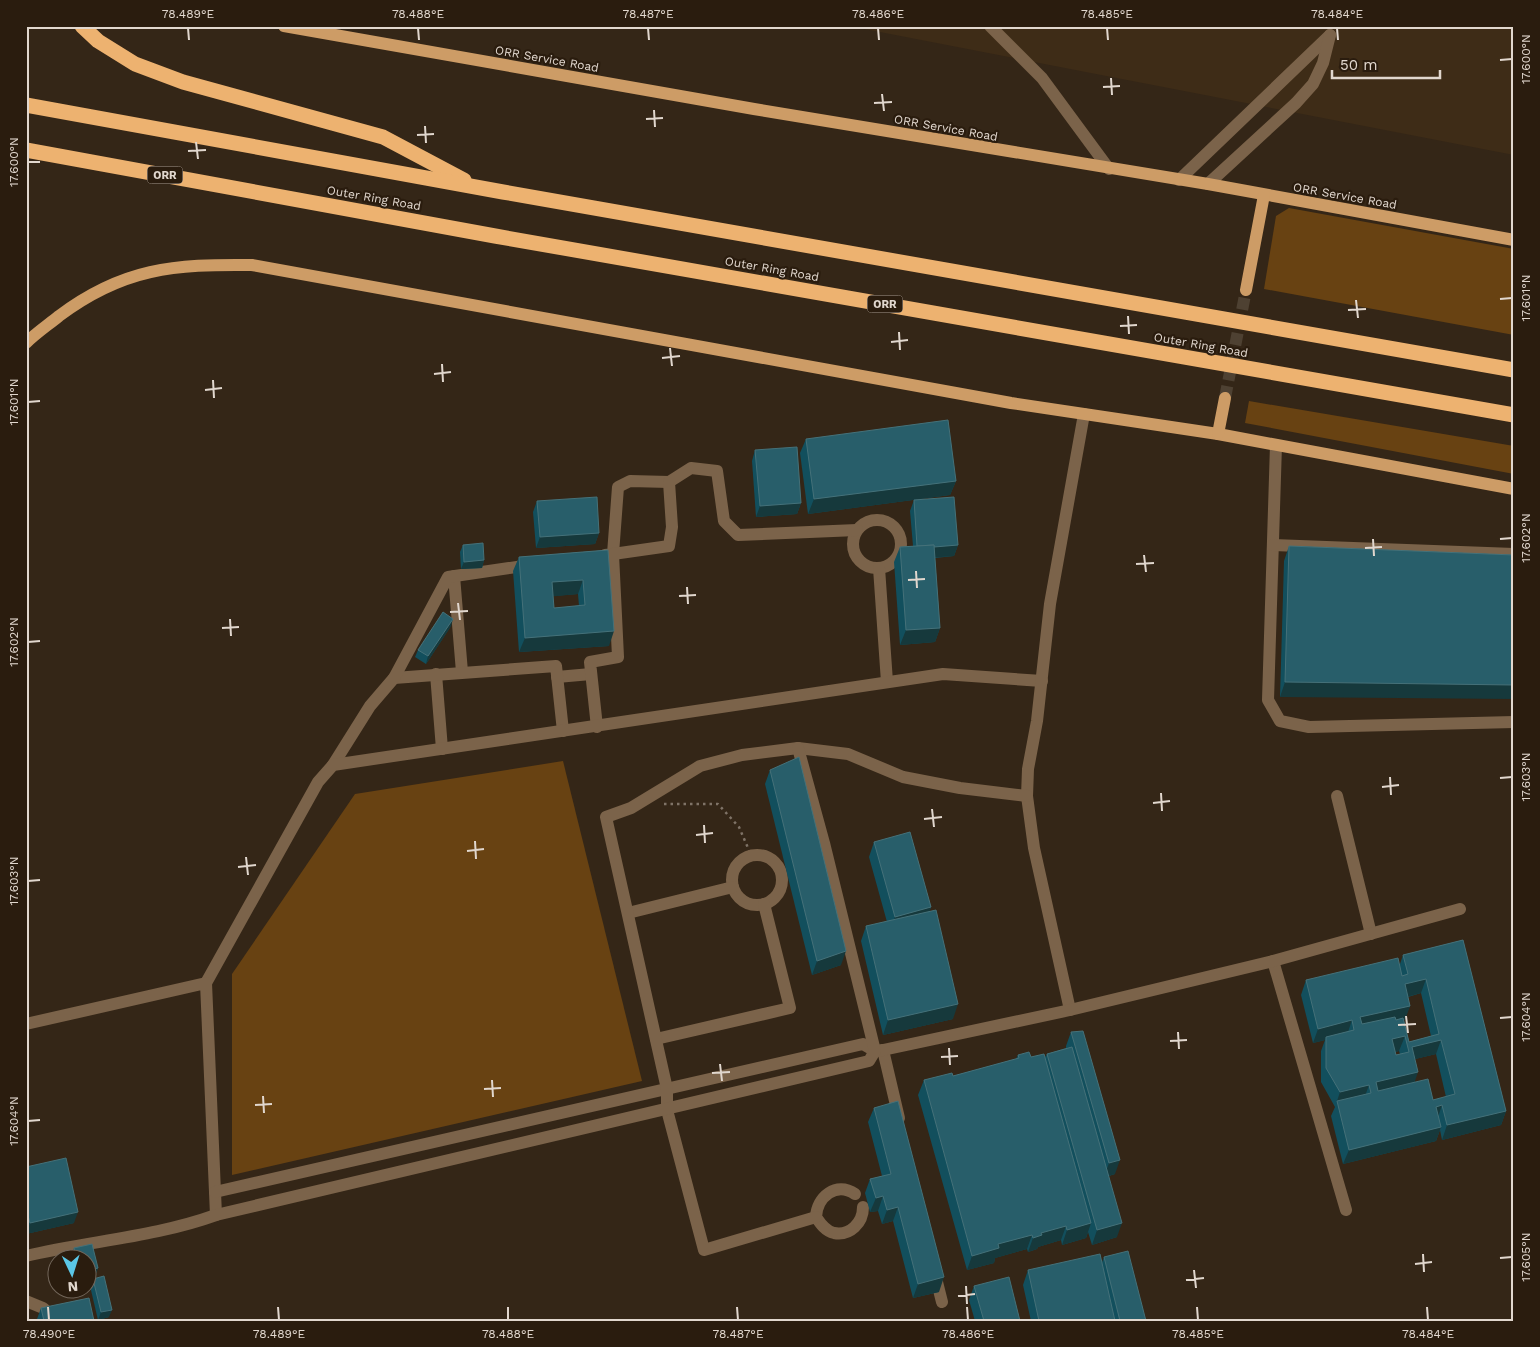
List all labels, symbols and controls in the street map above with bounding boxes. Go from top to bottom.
text: 78.489°E [162,7,214,21]
text: 78.488°E [392,7,444,21]
text: 78.487°E [622,7,674,21]
text: 78.486°E [852,7,904,21]
text: 78.485°E [1081,7,1133,21]
text: 78.484°E [1311,7,1363,21]
text: 17.600°N [1519,34,1533,84]
street label: ORR Service Road [494,43,600,75]
scale bar [1332,48,1440,80]
text: 50 m [1340,56,1377,74]
street label: ORR Service Road [893,112,999,144]
text: 17.600°N [7,137,21,187]
road number: ORR [148,166,182,184]
street label: ORR Service Road [1292,180,1398,212]
street label: Outer Ring Road [326,183,422,213]
street label: Outer Ring Road [724,254,820,284]
text: 17.601°N [1519,274,1533,322]
road number: ORR [868,296,902,312]
street label: Outer Ring Road [1153,330,1249,360]
text: 17.601°N [7,378,21,426]
text: 17.602°N [1519,513,1533,563]
text: 17.602°N [7,617,21,667]
text: 17.603°N [1519,752,1533,802]
text: 17.603°N [7,856,21,906]
text: 17.604°N [1519,992,1533,1042]
text: 17.604°N [7,1096,21,1146]
text: 17.605°N [1519,1232,1533,1282]
north arrow [48,1250,98,1300]
text: N [67,1279,79,1295]
text: 78.490°E [23,1327,76,1341]
text: 78.489°E [253,1327,305,1341]
text: 78.488°E [482,1327,534,1341]
text: 78.487°E [712,1327,764,1341]
text: 78.486°E [942,1327,994,1341]
text: 78.485°E [1172,1327,1224,1341]
text: 78.484°E [1402,1327,1454,1341]

